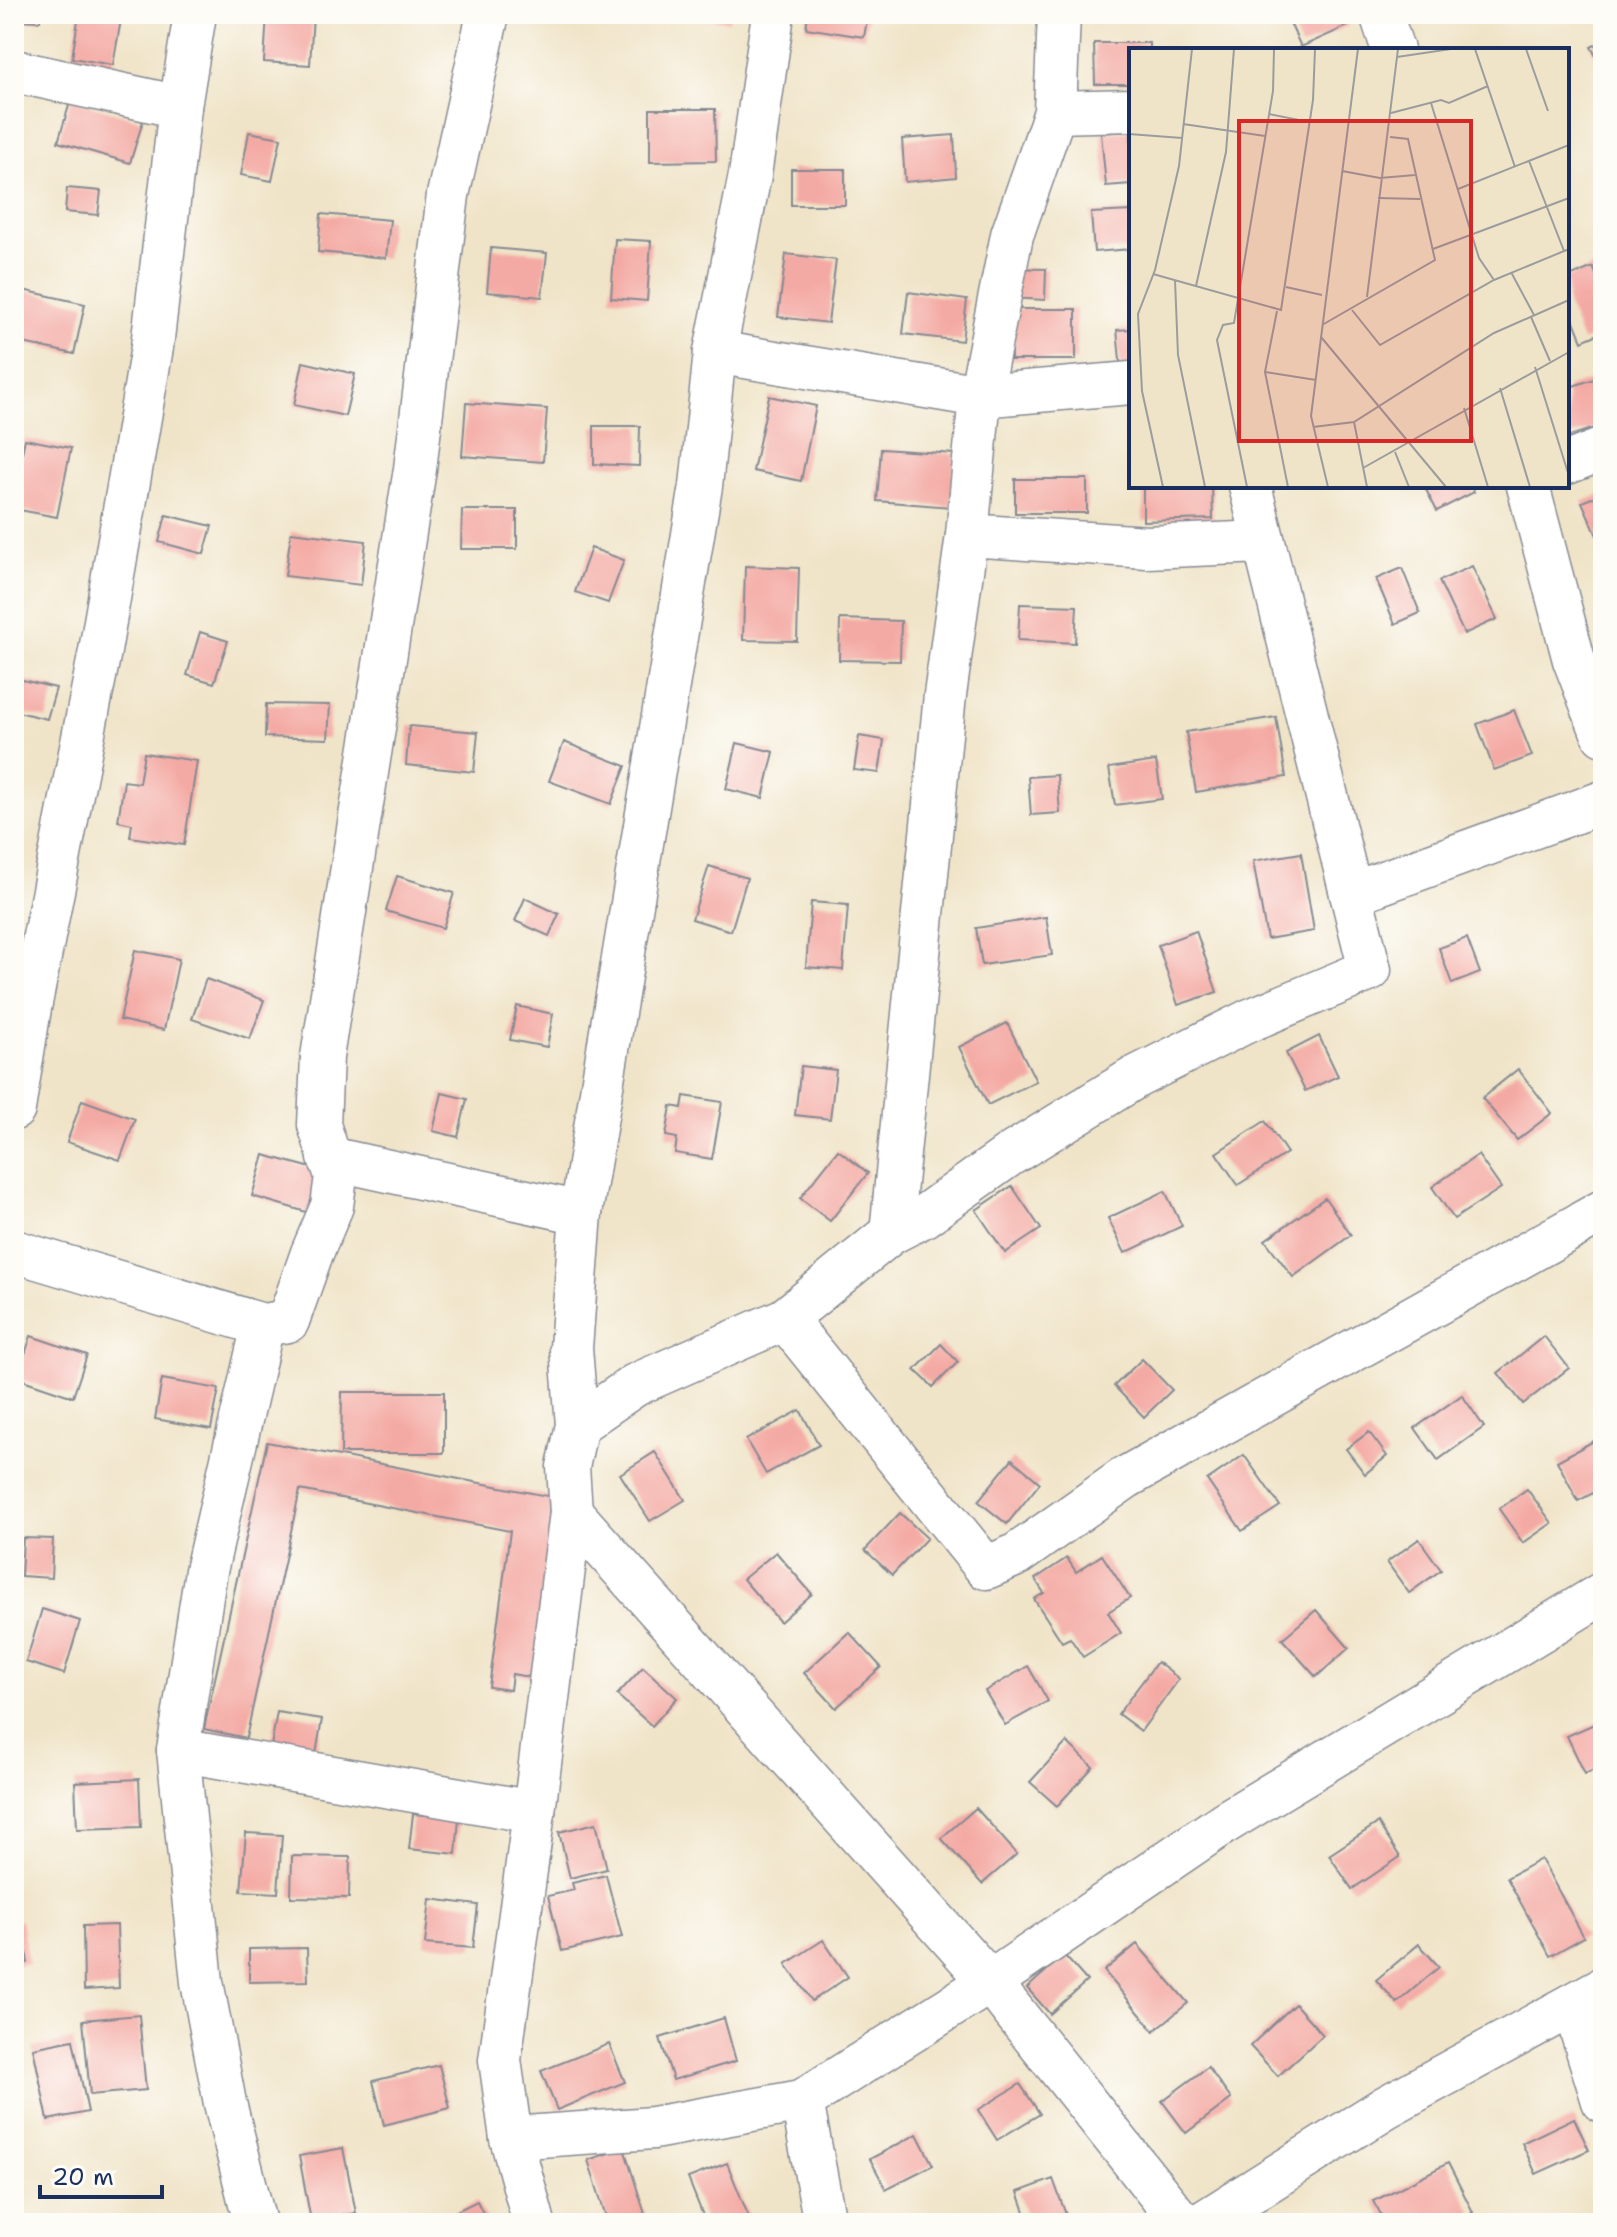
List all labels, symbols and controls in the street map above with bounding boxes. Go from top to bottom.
inset map [1129,48,1569,488]
scale bar [40,2149,162,2199]
text: 20 m [52,2161,114,2193]

